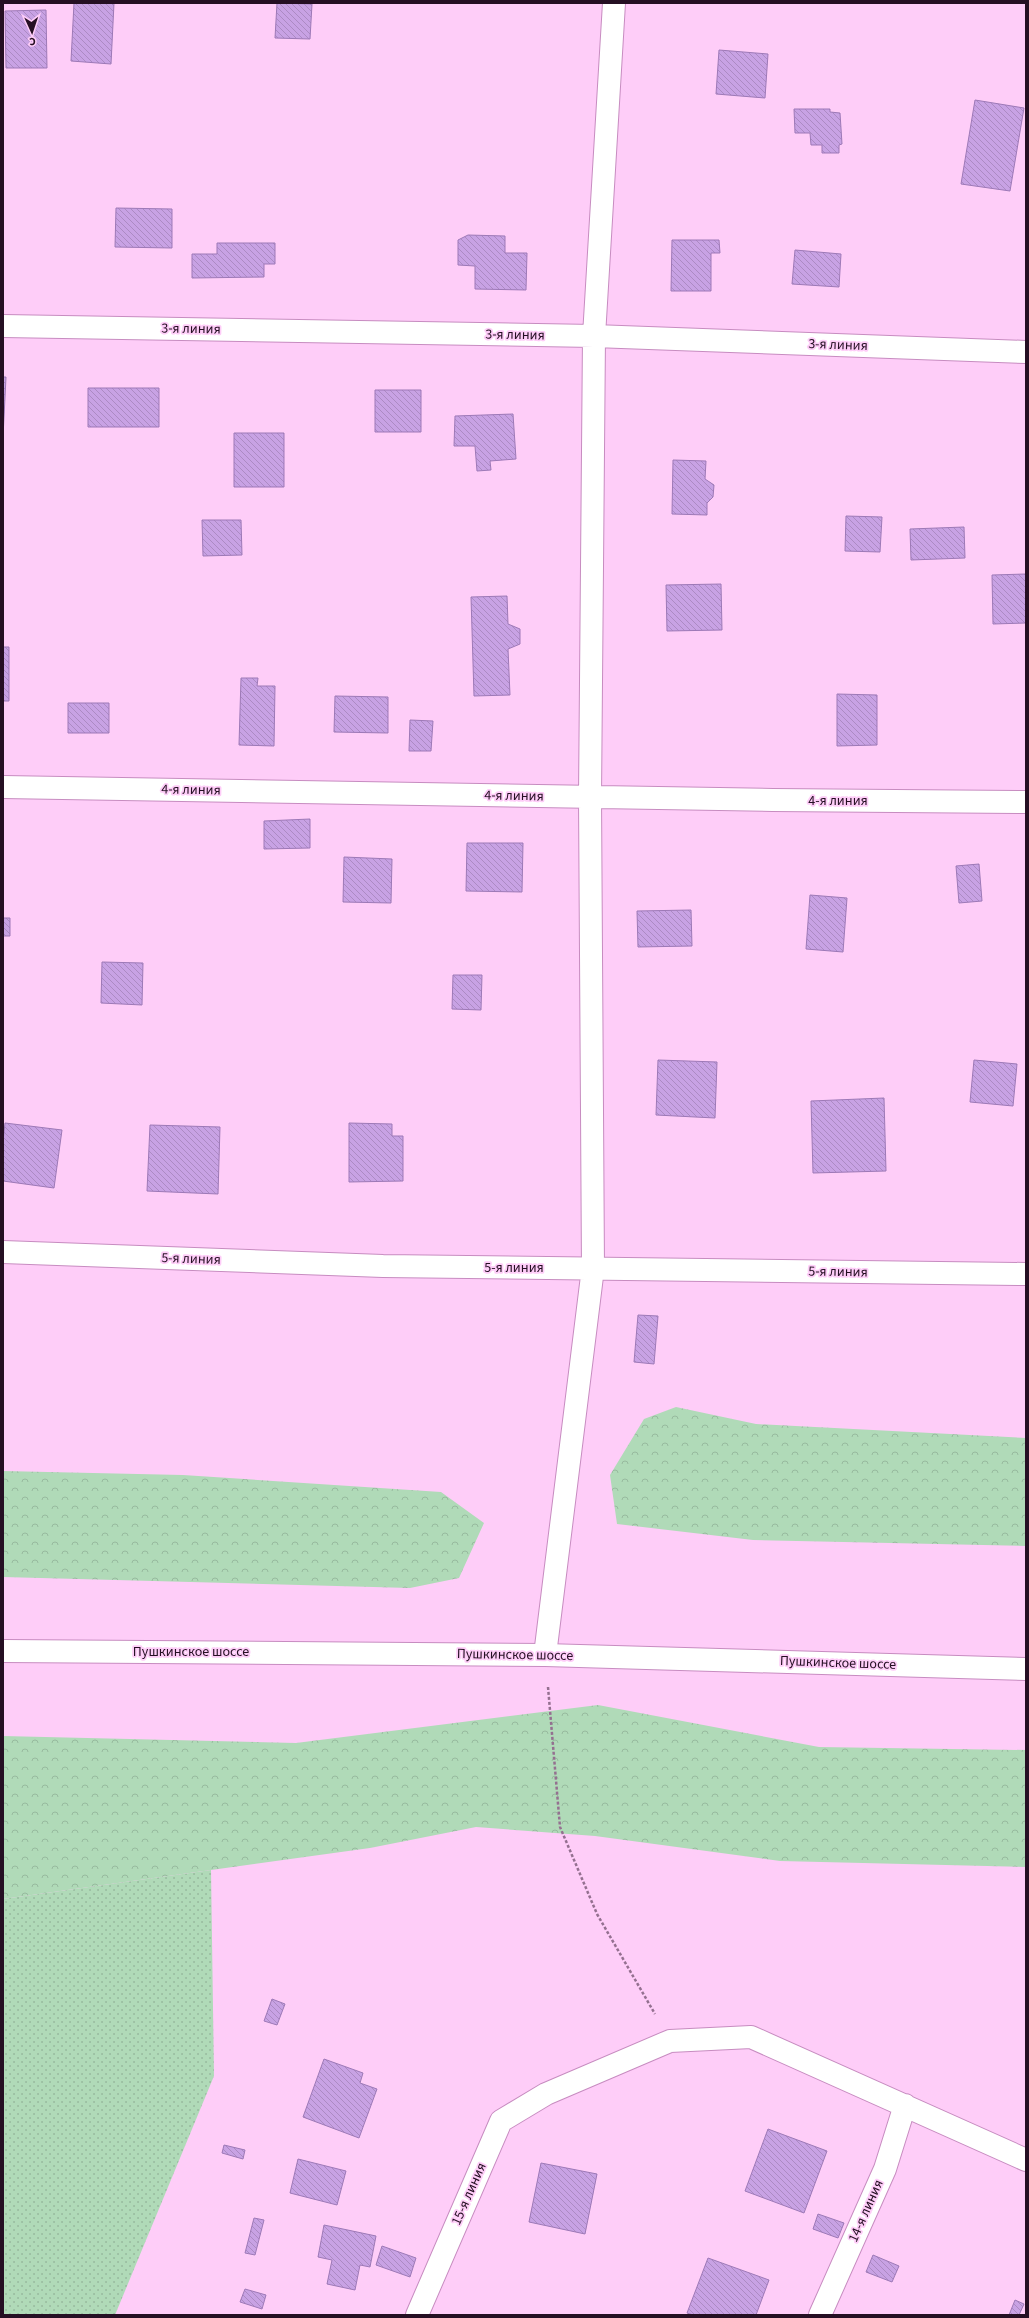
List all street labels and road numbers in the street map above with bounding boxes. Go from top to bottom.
street label: 3-я линия [161,318,221,340]
street label: 3-я линия [485,324,545,346]
street label: 3-я линия [808,334,868,356]
street label: 4-я линия [161,779,221,801]
street label: 4-я линия [484,785,544,807]
street label: 4-я линия [808,791,868,811]
street label: 5-я линия [161,1248,221,1270]
street label: 5-я линия [484,1258,544,1278]
street label: 5-я линия [808,1261,868,1283]
street label: Пушкинское шоссе [133,1642,249,1662]
street label: Пушкинское шоссе [457,1644,573,1666]
street label: Пушкинское шоссе [780,1651,897,1675]
street label: 15-я линия [446,2160,492,2228]
street label: 14-я линия [843,2177,889,2245]

